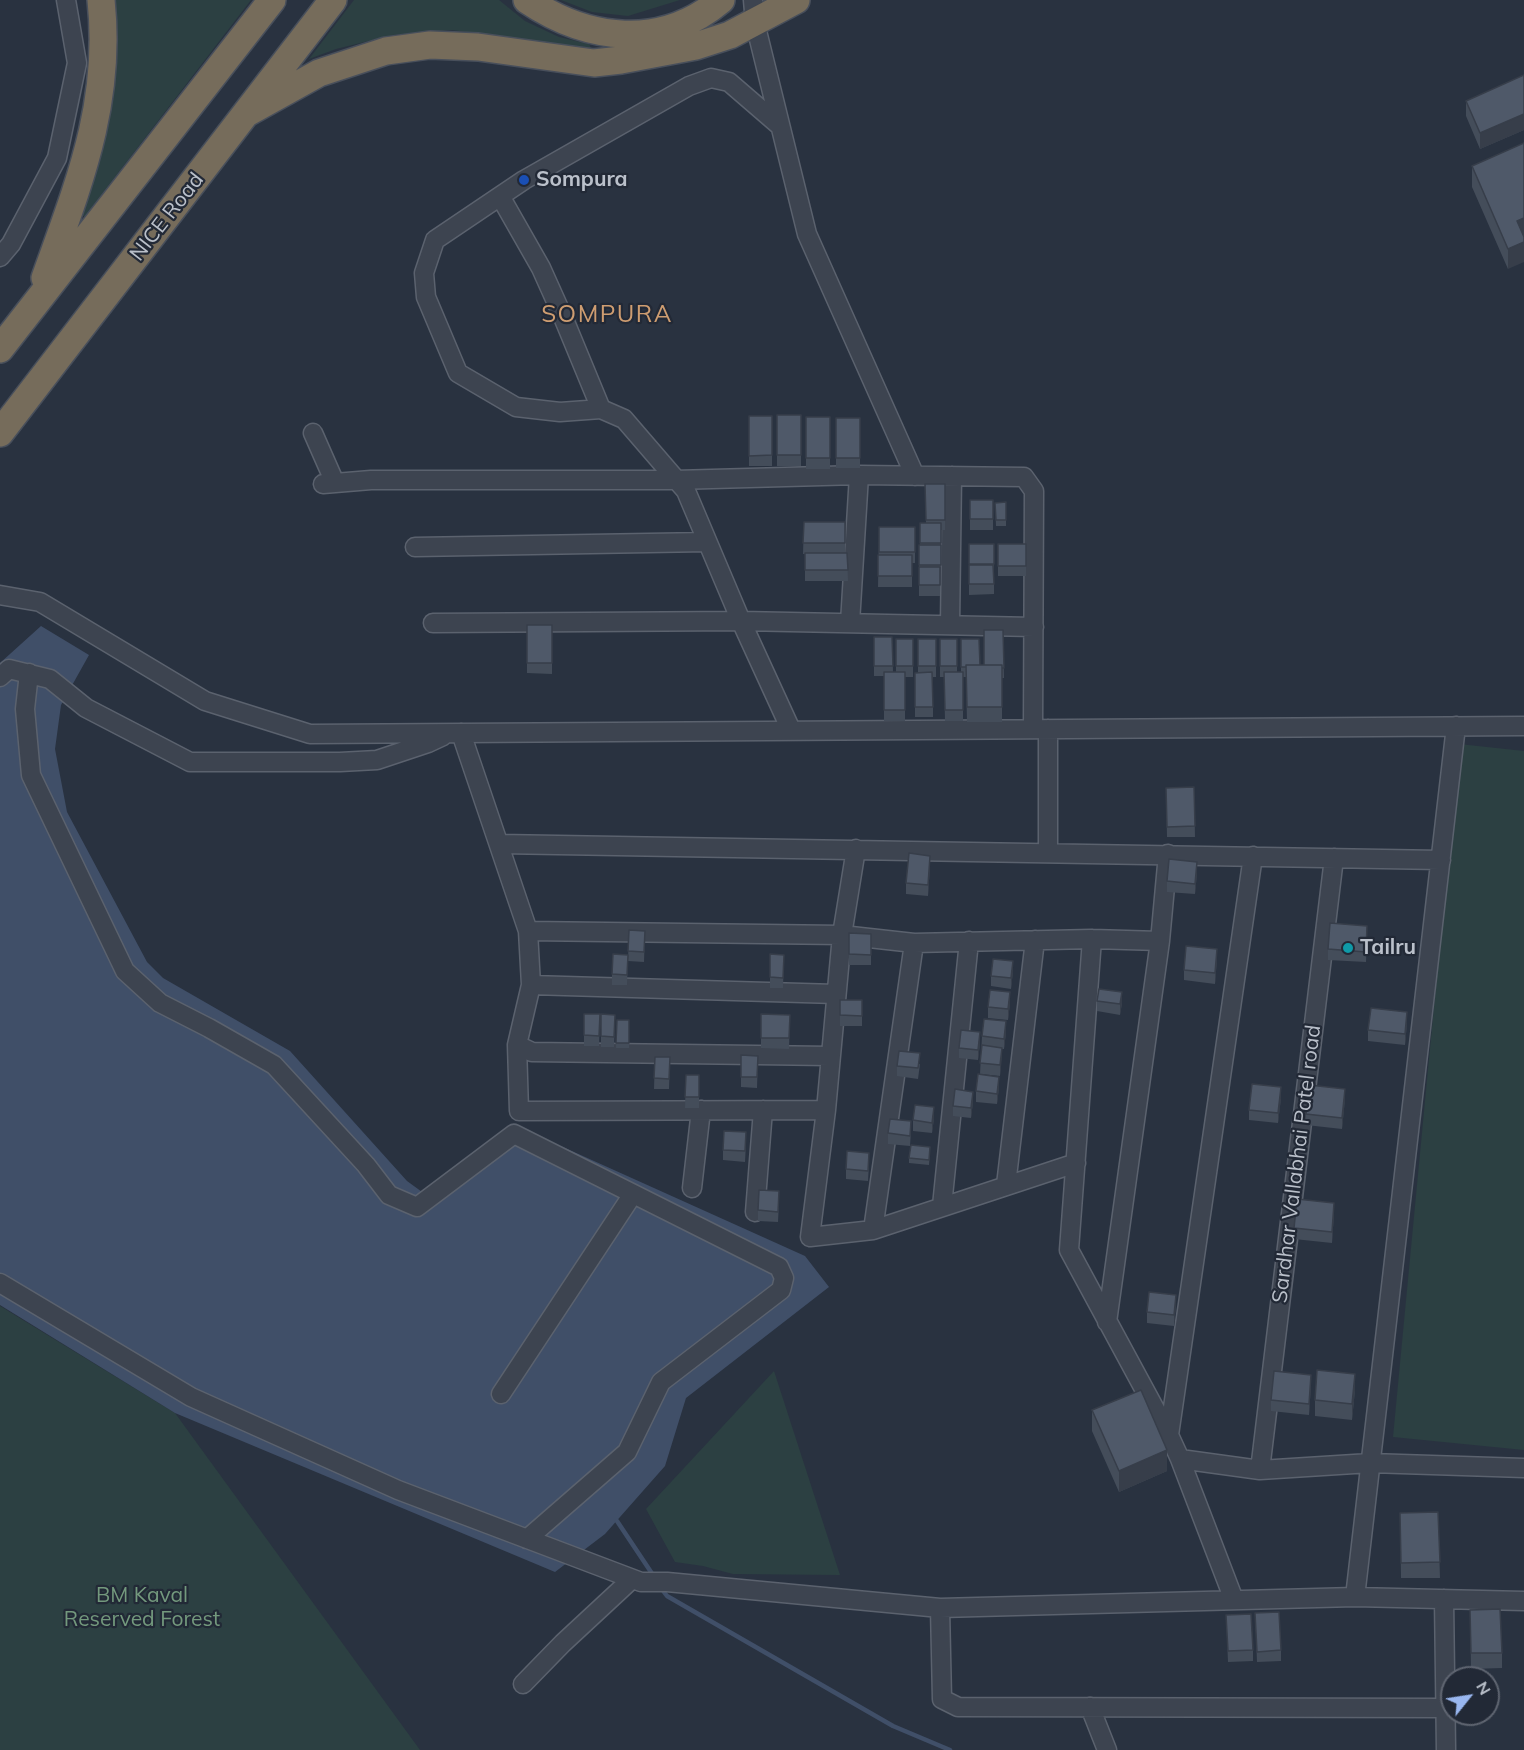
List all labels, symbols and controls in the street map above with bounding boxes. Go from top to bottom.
place label: Sompura [536,167,628,193]
street label: NICE Road [125,168,209,266]
marker: Sompura [517,173,531,187]
district label: SOMPURA [541,301,673,329]
place label: Tailru [1360,935,1416,961]
marker: Tailru [1341,941,1355,955]
street label: Sardhar Vallabhai Patel road [1267,1024,1327,1304]
park label: BM Kaval Reserved Forest [64,1583,220,1633]
north arrow [1440,1666,1500,1726]
text: N [1472,1678,1496,1698]

